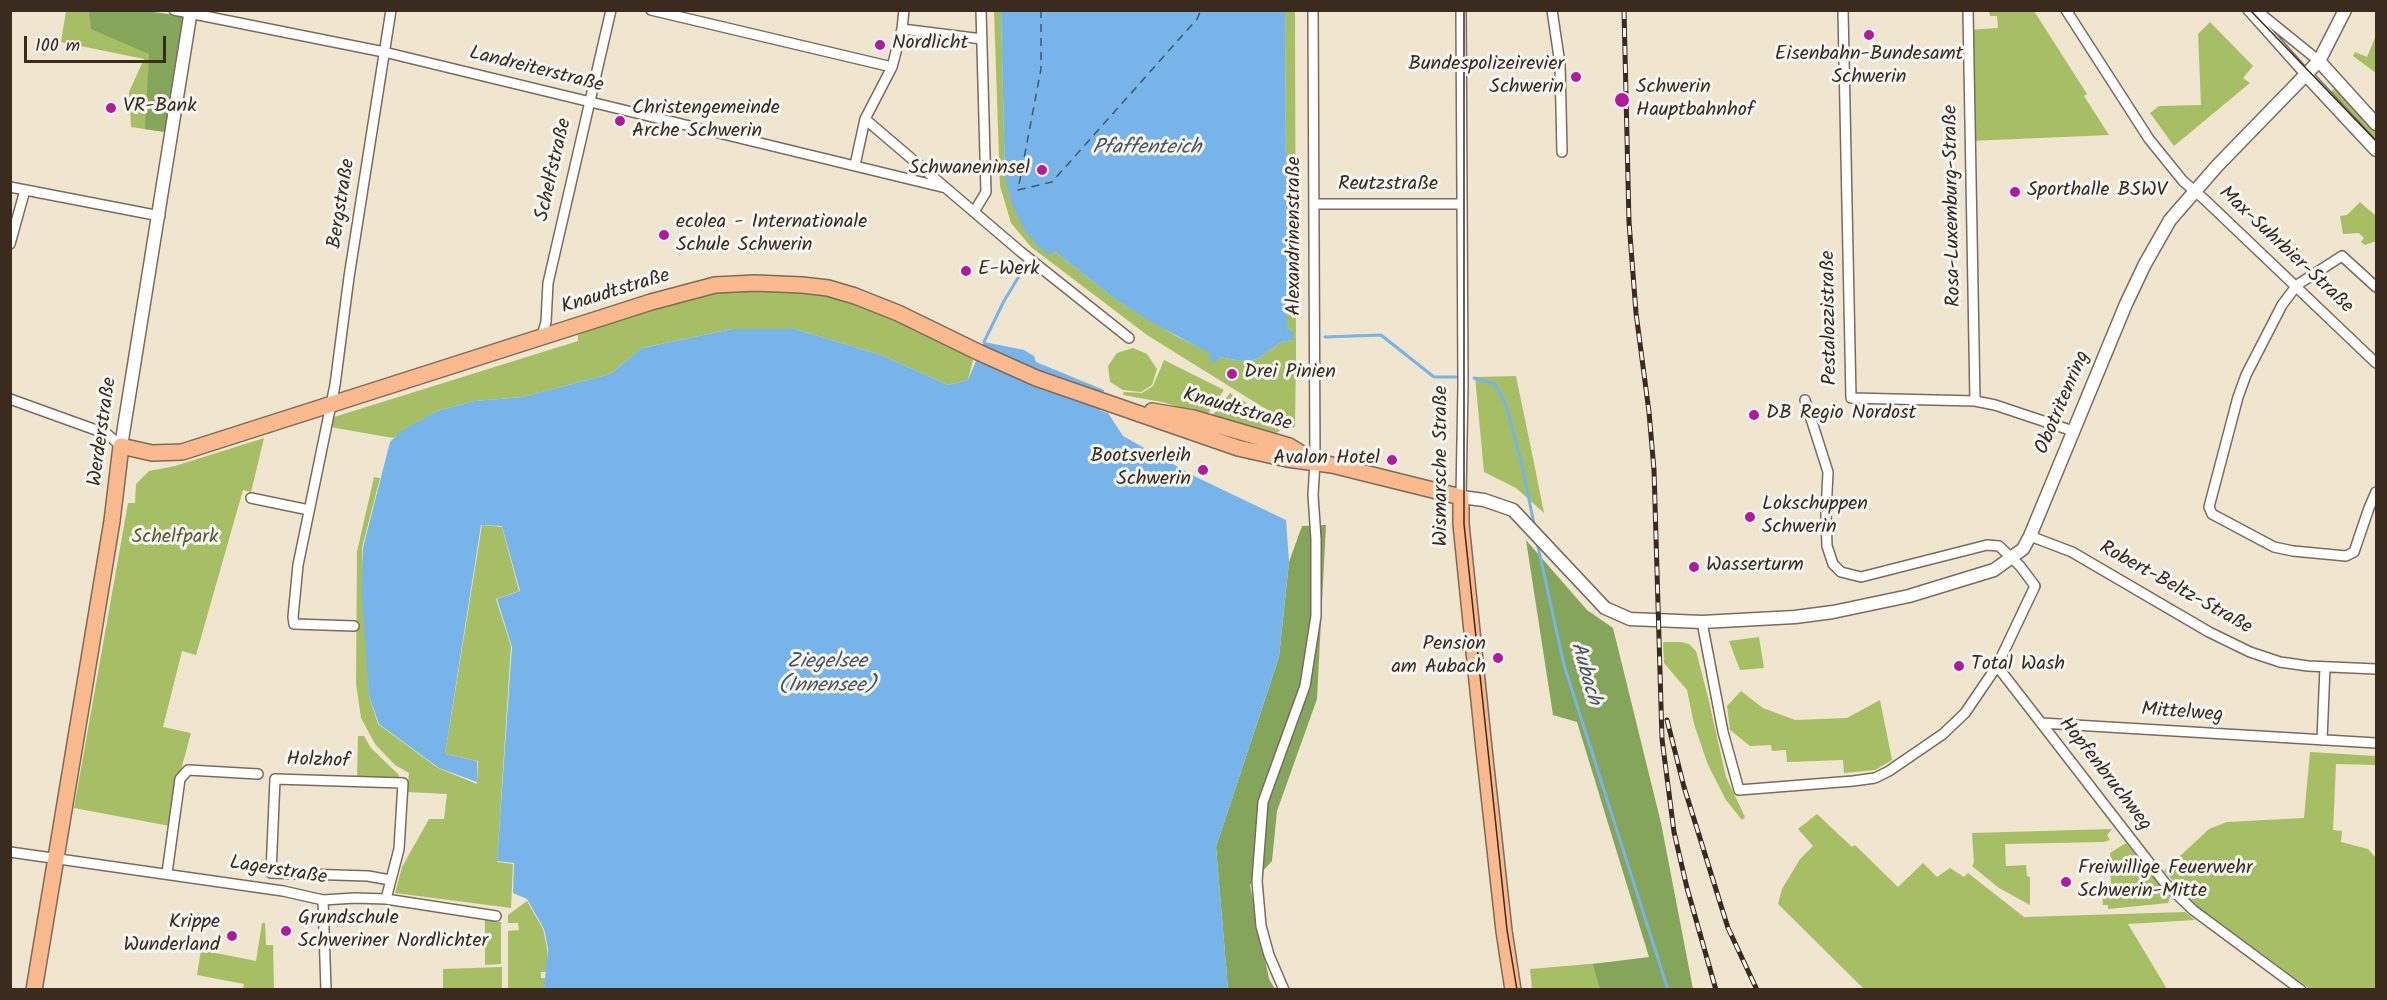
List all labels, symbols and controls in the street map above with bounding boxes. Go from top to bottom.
scale bar [27,24,170,62]
marker: Eisenbahn-Bundesamt Schwerin [1862,28,1876,42]
text: 100 m [35,32,80,61]
place label: Nordlicht [892,33,968,57]
marker: Nordlicht [873,38,887,52]
street label: Landreiterstraße [466,43,606,99]
place label: Eisenbahn-Bundesamt Schwerin [1775,44,1963,91]
place label: Bundespolizeirevier Schwerin [1408,54,1564,101]
marker: Bundespolizeirevier Schwerin [1569,70,1583,84]
place label: Schwerin Hauptbahnhof [1636,77,1754,124]
marker: Schwerin Hauptbahnhof [1613,91,1631,109]
place label: VR-Bank [123,96,197,120]
place label: Christengemeinde Arche Schwerin [632,98,780,145]
marker: VR-Bank [104,101,118,115]
street label: Rosa-Luxemburg-Straße [1940,105,1968,307]
marker: Christengemeinde Arche Schwerin [613,114,627,128]
street label: Schelfstraße [532,116,578,224]
water label: Pfaffenteich [1093,136,1201,162]
street label: Alexandrinenstraße [1284,156,1308,316]
street label: Bergstraße [324,157,362,251]
place label: Schwaneninsel [909,158,1030,182]
marker: Schwaneninsel [1035,163,1049,177]
street label: Reutzstraße [1338,174,1438,198]
place label: Sporthalle BSWV [2027,180,2167,204]
street label: Max-Suhrbier-Straße [2213,182,2357,320]
marker: Sporthalle BSWV [2008,185,2022,199]
place label: ecolea - Internationale Schule Schwerin [676,212,867,259]
marker: ecolea - Internationale Schule Schwerin [657,228,671,242]
street label: Pestalozzistraße [1818,250,1844,386]
place label: E-Werk [978,259,1040,283]
marker: E-Werk [959,264,973,278]
street label: Knaudtstraße [559,265,673,321]
street label: Obotritenring [2031,348,2097,458]
place label: Drei Pinien [1244,362,1336,386]
marker: Drei Pinien [1225,367,1239,381]
street label: Werderstraße [84,376,124,488]
street label: Knaudtstraße [1180,384,1294,438]
street label: Wismarsche Straße [1431,385,1455,547]
place label: DB Regio Nordost [1766,403,1916,427]
marker: DB Regio Nordost [1747,408,1761,422]
place label: Bootsverleih Schwerin [1090,446,1191,493]
place label: Avalon Hotel [1273,448,1380,472]
marker: Avalon Hotel [1385,453,1399,467]
marker: Bootsverleih Schwerin [1196,463,1210,477]
place label: Lokschuppen Schwerin [1762,494,1868,541]
marker: Lokschuppen Schwerin [1743,510,1757,524]
park label: Schelfpark [132,527,218,551]
street label: Robert-Beltz-Straße [2094,537,2256,641]
place label: Wasserturm [1706,555,1804,579]
marker: Wasserturm [1687,560,1701,574]
place label: Pension am Aubach [1391,634,1486,681]
water label: Aubach [1563,640,1605,708]
water label: Ziegelsee (Innensee) [778,650,876,700]
marker: Pension am Aubach [1491,651,1505,665]
place label: Total Wash [1971,654,2065,678]
marker: Total Wash [1952,659,1966,673]
street label: Mittelweg [2140,699,2224,729]
street label: Hopfenbruchweg [2052,713,2156,837]
street label: Holzhof [286,749,350,775]
street label: Lagerstraße [228,852,328,892]
place label: Freiwillige Feuerwehr Schwerin-Mitte [2078,858,2253,905]
marker: Freiwillige Feuerwehr Schwerin-Mitte [2059,875,2073,889]
place label: Grundschule Schweriner Nordlichter [298,908,488,955]
place label: Krippe Wunderland [124,912,220,959]
marker: Grundschule Schweriner Nordlichter [279,924,293,938]
marker: Krippe Wunderland [225,929,239,943]

